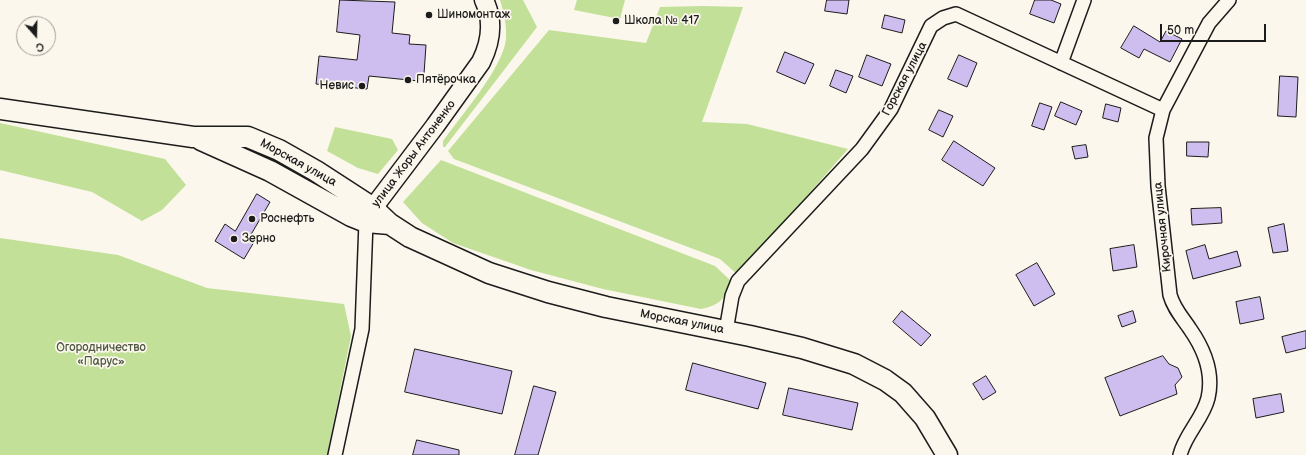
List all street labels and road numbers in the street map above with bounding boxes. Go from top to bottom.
street label: Горская улица [879,39,931,119]
street label: улица Жоры Антоненко [369,98,459,210]
street label: Морская улица [257,136,339,190]
street label: Кирочная улица [1151,181,1175,273]
street label: Морская улица [639,307,725,337]

